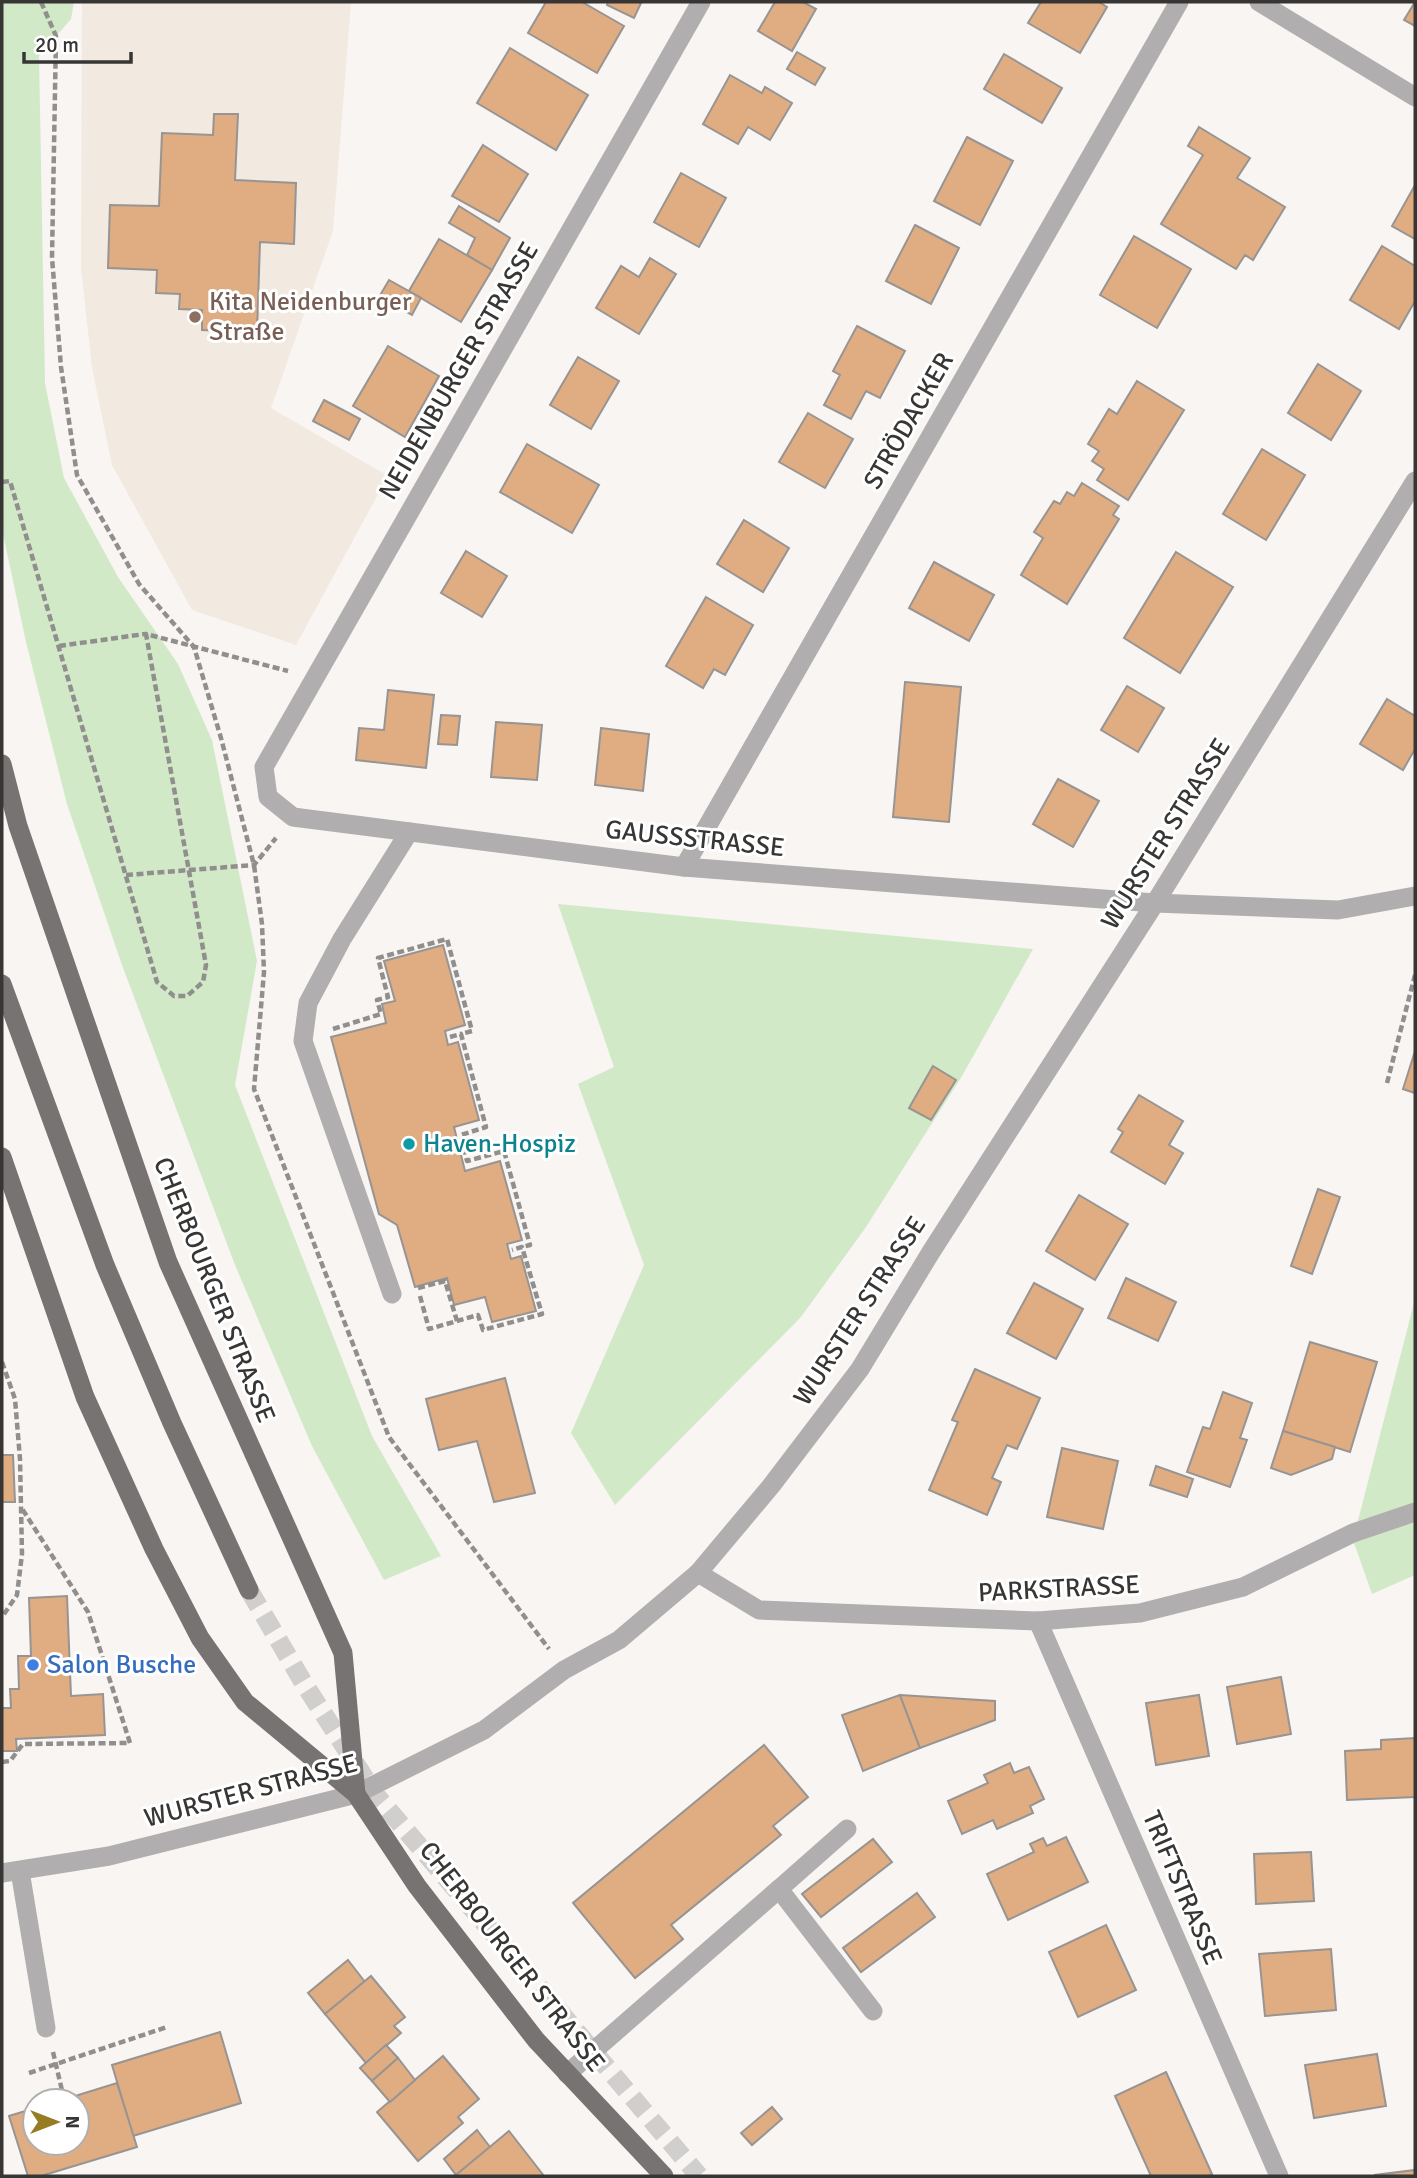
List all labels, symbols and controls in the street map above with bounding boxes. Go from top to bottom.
scale bar [24,21,131,65]
text: 20 m [35,32,79,58]
street label: NEIDENBURGER STRASSE [372,237,546,505]
place label: Kita Neidenburger Straße [209,286,412,348]
marker: Kita Neidenburger Straße [187,309,203,325]
street label: STRÖDACKER [857,347,961,495]
street label: WURSTER STRASSE [1094,733,1238,935]
street label: GAUSSSTRASSE [604,814,786,864]
place label: Haven-Hospiz [423,1128,576,1160]
marker: Haven-Hospiz [401,1136,417,1152]
street label: CHERBOURGER STRASSE [146,1153,282,1427]
street label: WURSTER STRASSE [787,1210,933,1412]
street label: PARKSTRASSE [977,1569,1141,1609]
place label: Salon Busche [47,1649,196,1681]
marker: Salon Busche [25,1657,41,1673]
street label: WURSTER STRASSE [141,1747,361,1835]
street label: TRIFTSTRASSE [1135,1806,1229,1970]
street label: CHERBOURGER STRASSE [412,1836,612,2078]
north arrow [21,2087,91,2157]
text: N [60,2115,84,2129]

